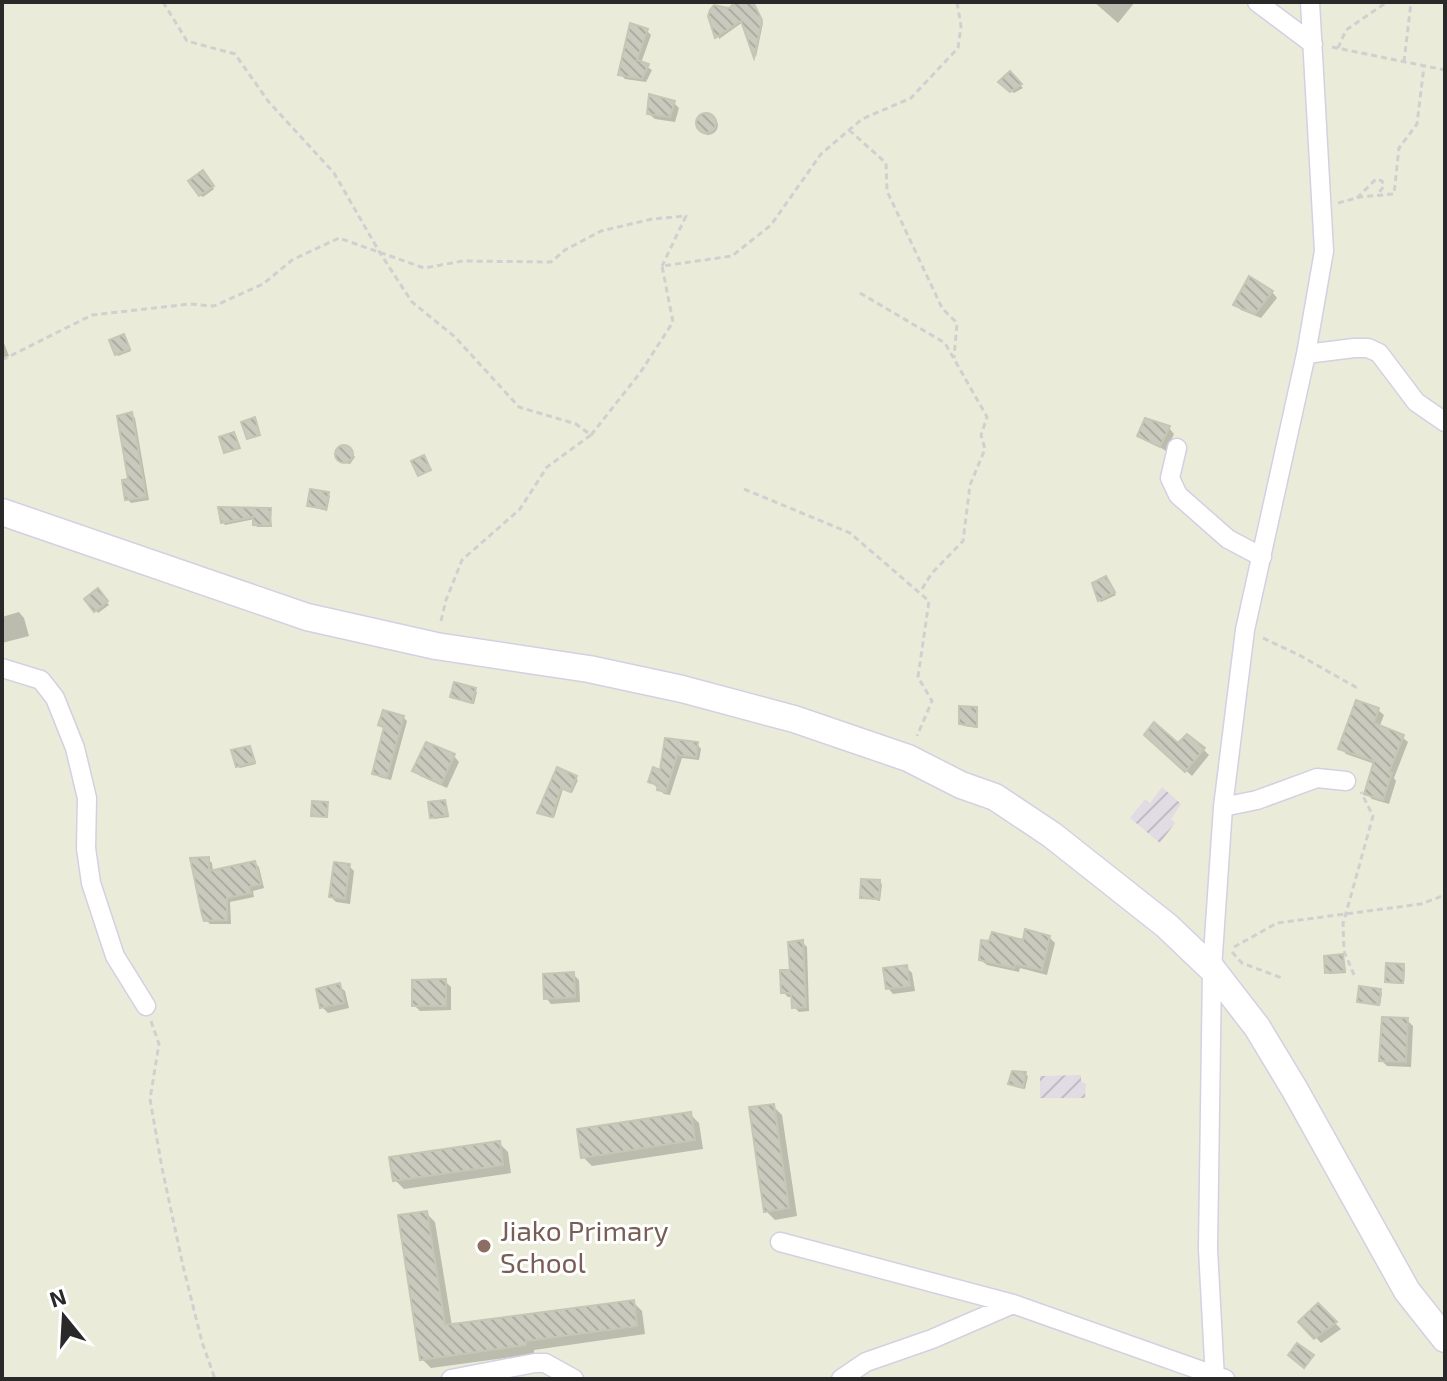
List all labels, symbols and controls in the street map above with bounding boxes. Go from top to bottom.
place label: Jiako Primary School [500,1213,669,1279]
marker: Jiako Primary School [475,1237,493,1255]
north arrow [24,1277,104,1357]
text: N [46,1282,69,1312]

